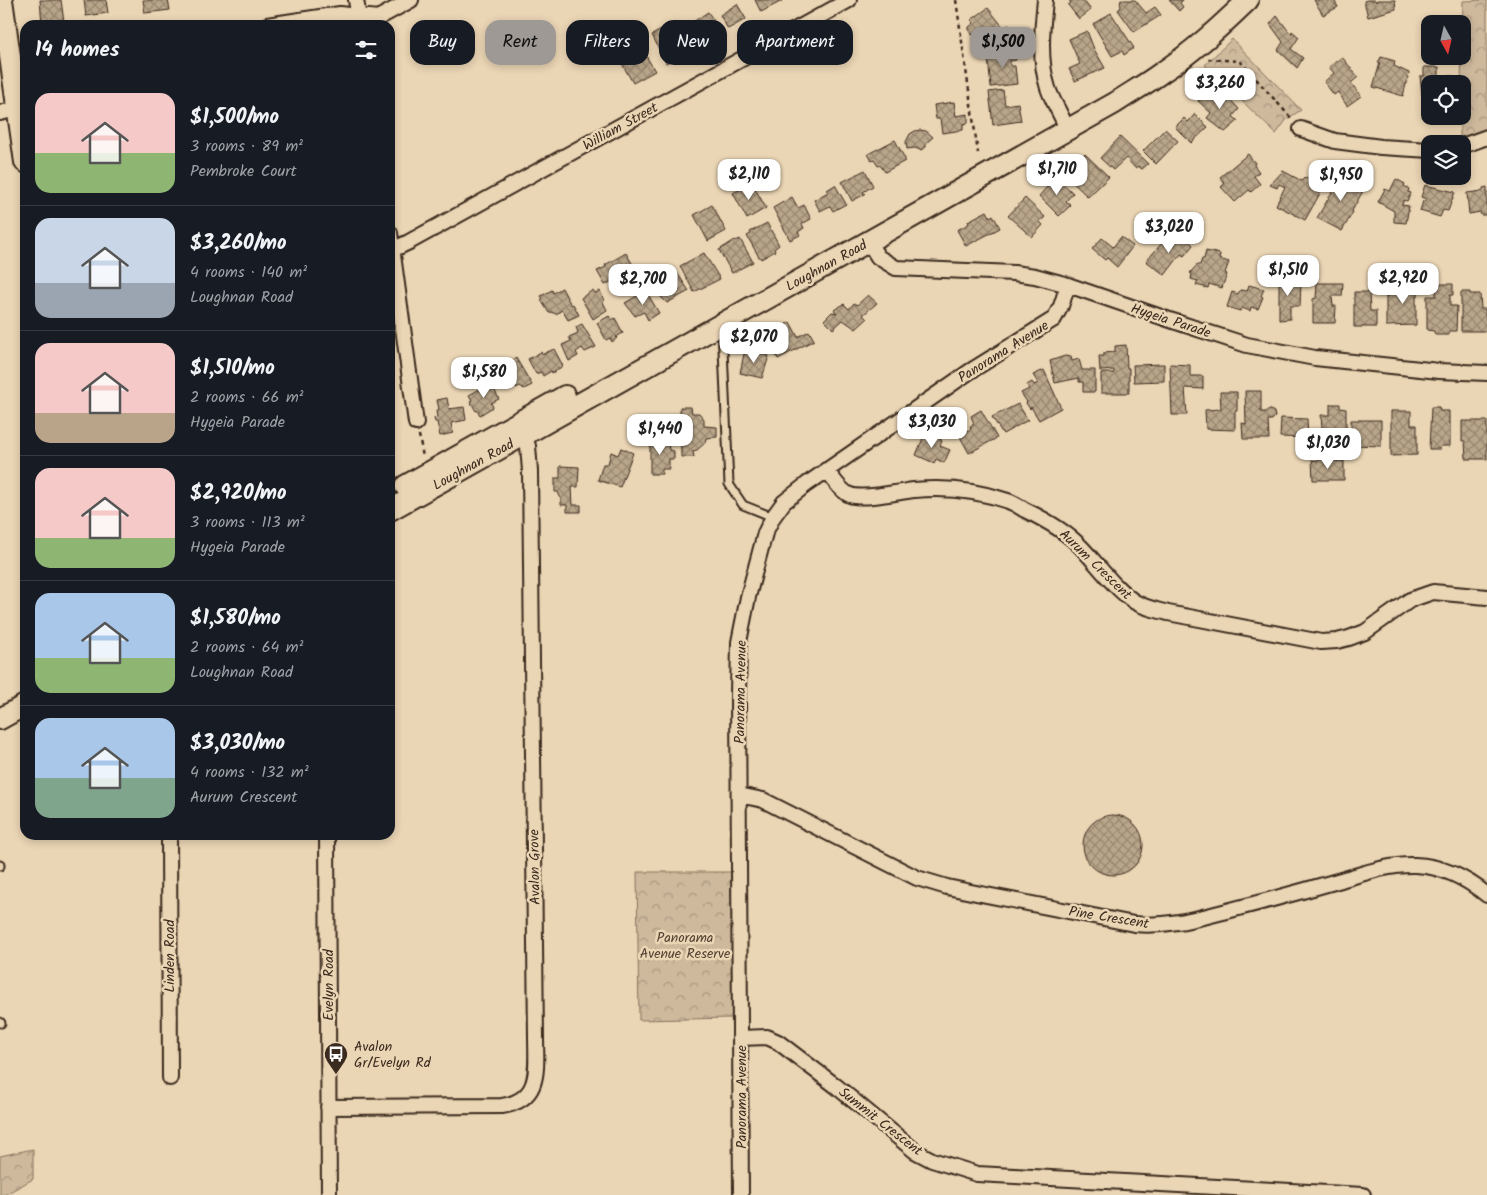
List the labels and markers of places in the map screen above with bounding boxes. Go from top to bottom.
pin: $1,500 [962,27,1044,69]
pin: $3,260 [1179,68,1261,110]
pin: $1,710 [1016,154,1098,196]
pin: $2,110 [708,158,790,201]
pin: $1,950 [1300,160,1382,202]
pin: $3,020 [1128,212,1210,254]
pin: $1,510 [1247,254,1329,297]
pin: $2,920 [1362,262,1444,305]
pin: $2,700 [602,264,684,306]
pin: $2,070 [713,322,795,364]
pin: $1,580 [443,356,525,399]
pin: $3,030 [891,406,973,449]
pin: $1,440 [619,414,701,456]
pin: $1,030 [1287,428,1369,470]
place label: Avalon Gr/Evelyn Rd [354,1036,432,1074]
bus stop icon: Avalon Gr/Evelyn Rd [323,1041,349,1075]

